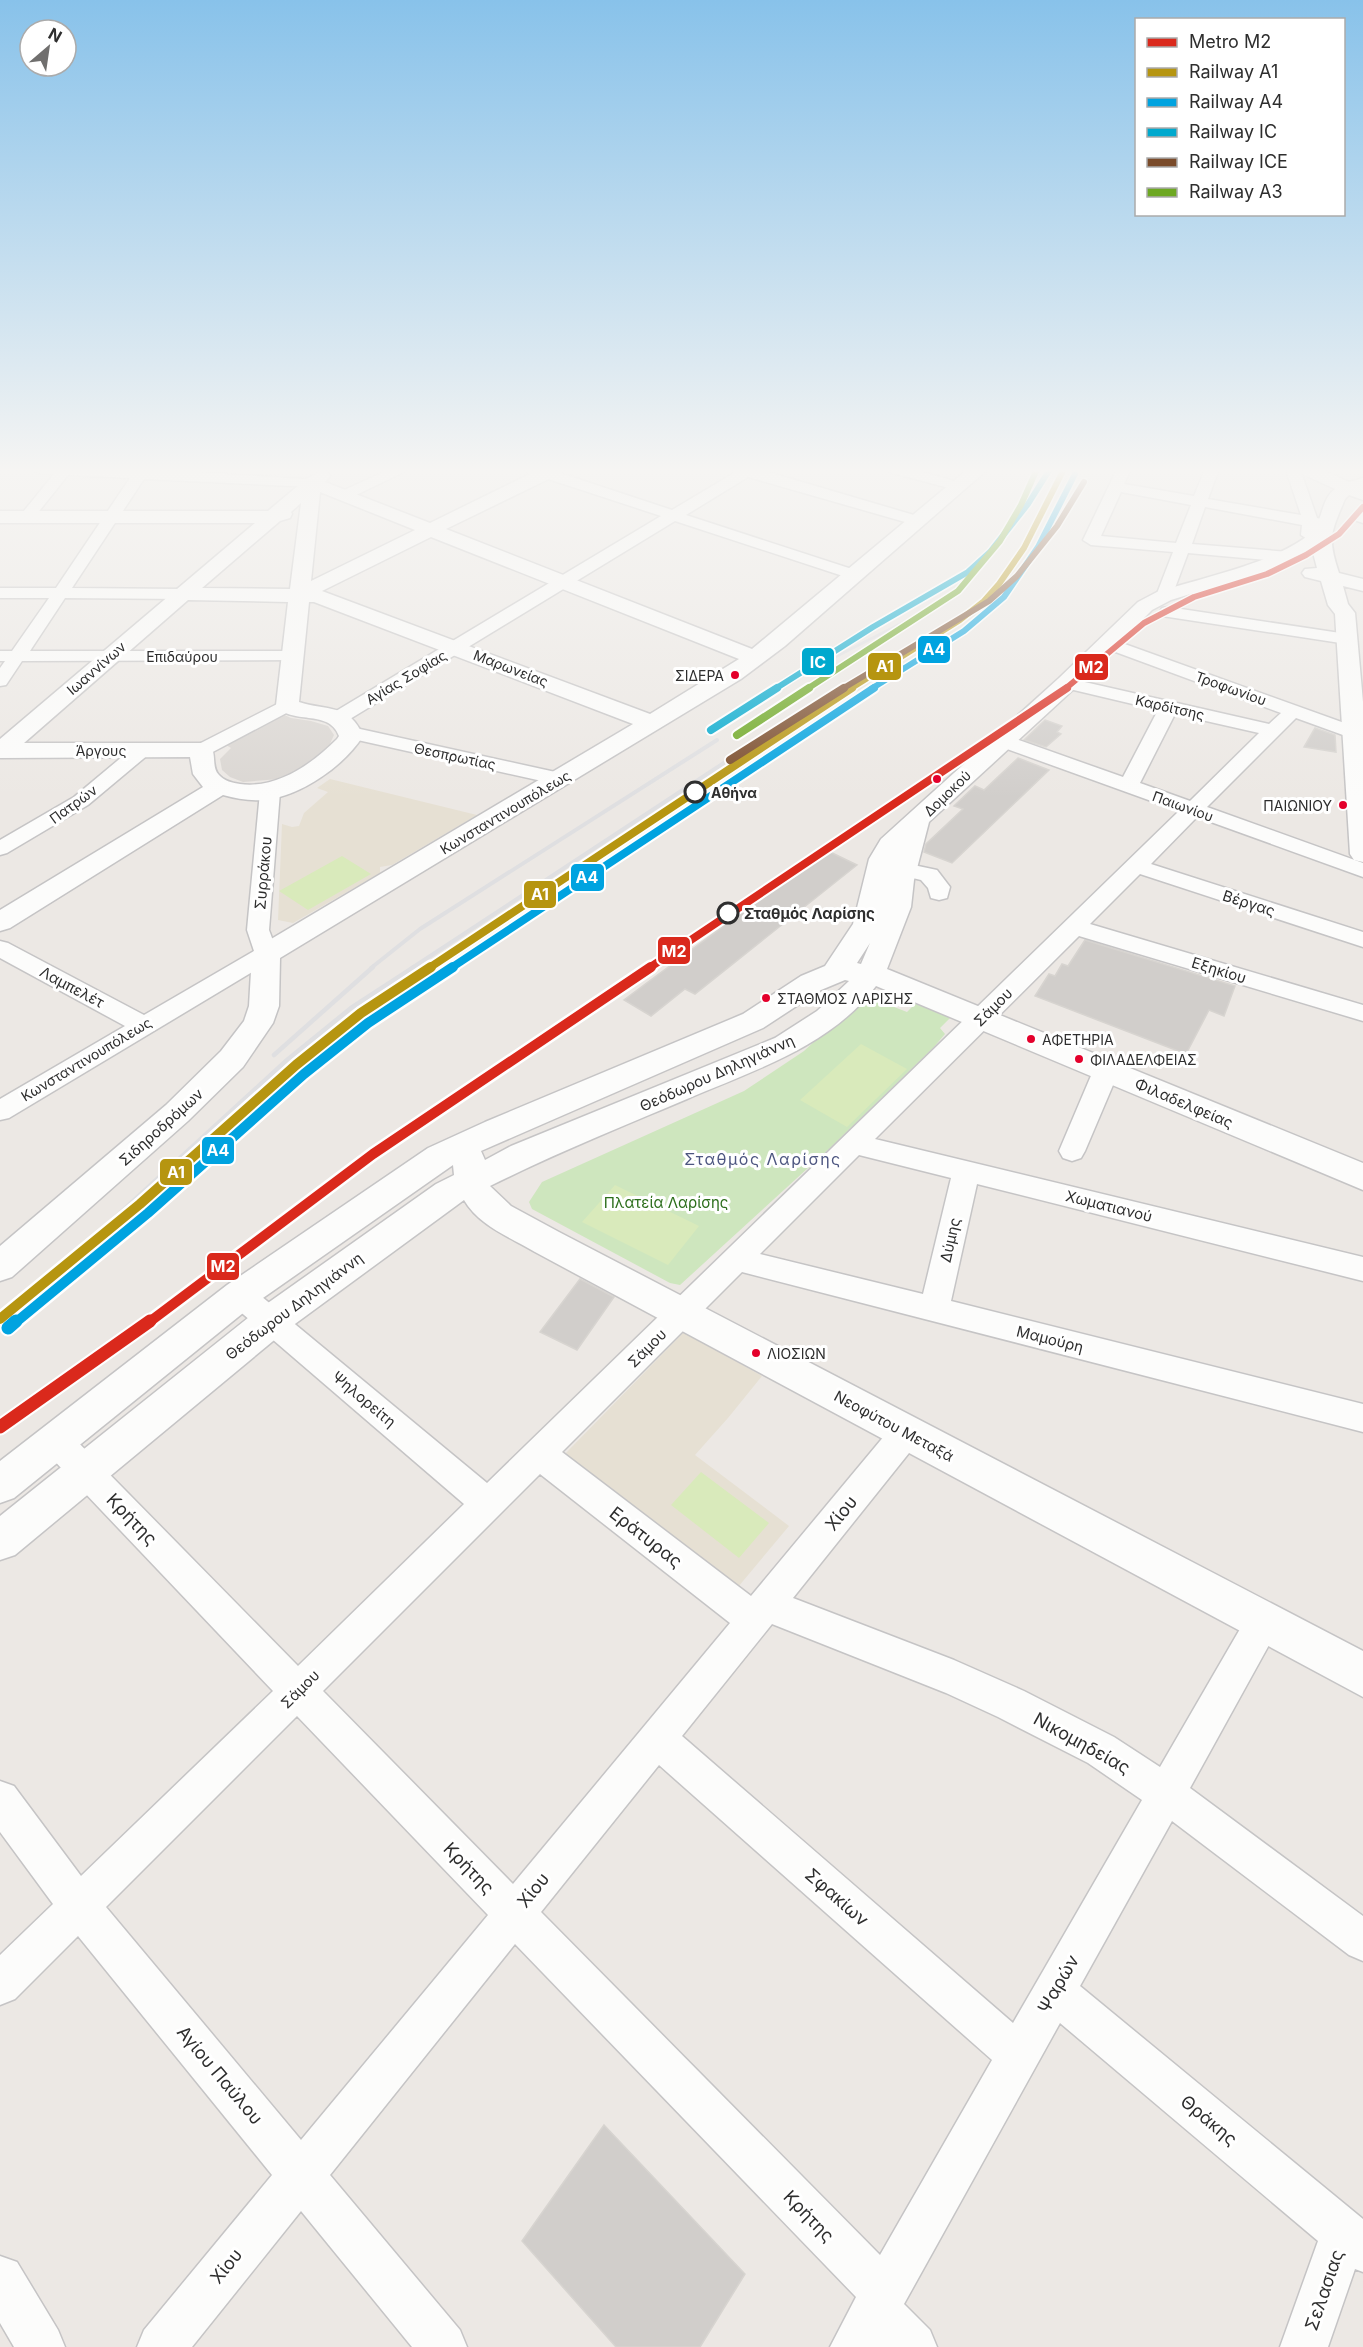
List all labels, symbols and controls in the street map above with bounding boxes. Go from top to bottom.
north arrow [18,18,78,78]
legend [1135,18,1345,216]
text: N [45,23,65,47]
text: Metro Μ2 [1189,31,1271,52]
text: Railway A1 [1189,61,1278,82]
text: Railway A4 [1189,91,1283,112]
text: Railway IC [1189,121,1277,142]
text: Railway ICE [1189,151,1288,172]
text: Railway A3 [1189,181,1283,202]
line badge: A4 [917,635,951,664]
street label: Ιωαννίνων [63,638,129,698]
text: A4 [923,639,946,659]
street label: Αγίας Σοφίας [363,646,449,708]
street label: Μαρωνείας [471,646,551,690]
line badge: IC [801,647,835,676]
street label: Επιδαύρου [146,648,218,665]
text: IC [810,652,826,672]
line badge: A1 [867,652,902,681]
line badge: Μ2 [1074,653,1109,681]
text: A1 [876,656,894,676]
text: Μ2 [1079,657,1103,677]
place label: ΣΙΔΕΡΑ [675,667,724,684]
street label: Τροφωνίου [1193,667,1269,709]
marker: ΣΙΔΕΡΑ [729,669,741,681]
street label: Καρδίτσης [1134,691,1206,723]
street label: Θεσπρωτίας [413,739,497,773]
street label: Άργους [76,742,126,759]
street label: Κωνσταντινουπόλεως [437,766,573,858]
street label: Δομοκού [920,767,974,819]
unlabelled marker [931,773,943,785]
street label: Πατρών [46,781,100,827]
marker: Αθήνα [684,781,706,803]
place label: Αθήνα [711,784,757,801]
street label: Παιωνίου [1150,787,1216,825]
place label: ΠΑΙΩΝΙΟΥ [1263,797,1332,814]
marker: ΠΑΙΩΝΙΟΥ [1337,799,1349,811]
street label: Συρράκου [250,836,276,910]
line badge: A4 [570,863,605,892]
text: A4 [576,867,599,887]
line badge: A1 [523,880,557,909]
text: A1 [531,884,549,904]
street label: Βέργας [1220,886,1278,920]
marker: Σταθμός Λαρίσης [717,902,739,924]
place label: Σταθμός Λαρίσης [744,904,875,923]
line badge: Μ2 [657,936,691,965]
text: Μ2 [662,941,686,961]
street label: Εξηκίου [1189,953,1249,987]
street label: Λαμπελέτ [37,962,107,1012]
street label: Σάμου [970,984,1016,1030]
place label: ΣΤΑΘΜΟΣ ΛΑΡΙΣΗΣ [777,990,913,1007]
marker: ΣΤΑΘΜΟΣ ΛΑΡΙΣΗΣ [760,992,772,1004]
street label: Κωνσταντινουπόλεως [18,1013,154,1105]
street label: Θεόδωρου Δηληγιάννη [637,1030,797,1116]
place label: ΑΦΕΤΗΡΙΑ [1042,1031,1114,1048]
marker: ΑΦΕΤΗΡΙΑ [1025,1033,1037,1045]
place label: ΦΙΛΑΔΕΛΦΕΙΑΣ [1090,1051,1197,1068]
marker: ΦΙΛΑΔΕΛΦΕΙΑΣ [1073,1053,1085,1065]
street label: Φιλαδελφείας [1132,1074,1236,1132]
street label: Σιδηροδρόμων [115,1084,207,1170]
line badge: A4 [201,1136,235,1165]
text: A4 [207,1140,230,1160]
district label: Σταθμός Λαρίσης [684,1149,842,1169]
line badge: A1 [159,1158,193,1186]
text: A1 [167,1162,185,1182]
street label: Χωματιανού [1064,1186,1154,1226]
park label: Πλατεία Λαρίσης [604,1193,728,1212]
street label: Δύμης [936,1216,964,1264]
street label: Θεόδωρου Δηληγιάννη [222,1248,366,1364]
line badge: Μ2 [206,1252,240,1281]
text: Μ2 [211,1256,235,1276]
street label: Μαμούρη [1015,1322,1085,1356]
street label: Σάμου [624,1325,670,1371]
place label: ΛΙΟΣΙΩΝ [767,1345,826,1362]
marker: ΛΙΟΣΙΩΝ [750,1347,762,1359]
street label: Ψηλορείτη [328,1367,400,1431]
street label: Νεοφύτου Μεταξά [831,1386,957,1466]
street label: Κρήτης [102,1489,162,1549]
street label: Χίου [821,1491,861,1535]
street label: Εράτυρας [606,1502,686,1572]
street label: Σάμου [277,1666,323,1712]
street label: Νικομηδείας [1030,1708,1134,1778]
street label: Κρήτης [439,1838,499,1898]
street label: Σφακίων [801,1864,873,1930]
street label: Χίου [513,1868,553,1912]
street label: Ψαρών [1033,1951,1083,2017]
street label: Αγίου Παύλου [173,2022,267,2128]
street label: Θράκης [1177,2090,1241,2150]
street label: Κρήτης [779,2186,839,2246]
street label: Χίου [206,2244,246,2288]
street label: Σελασιας [1300,2247,1348,2333]

